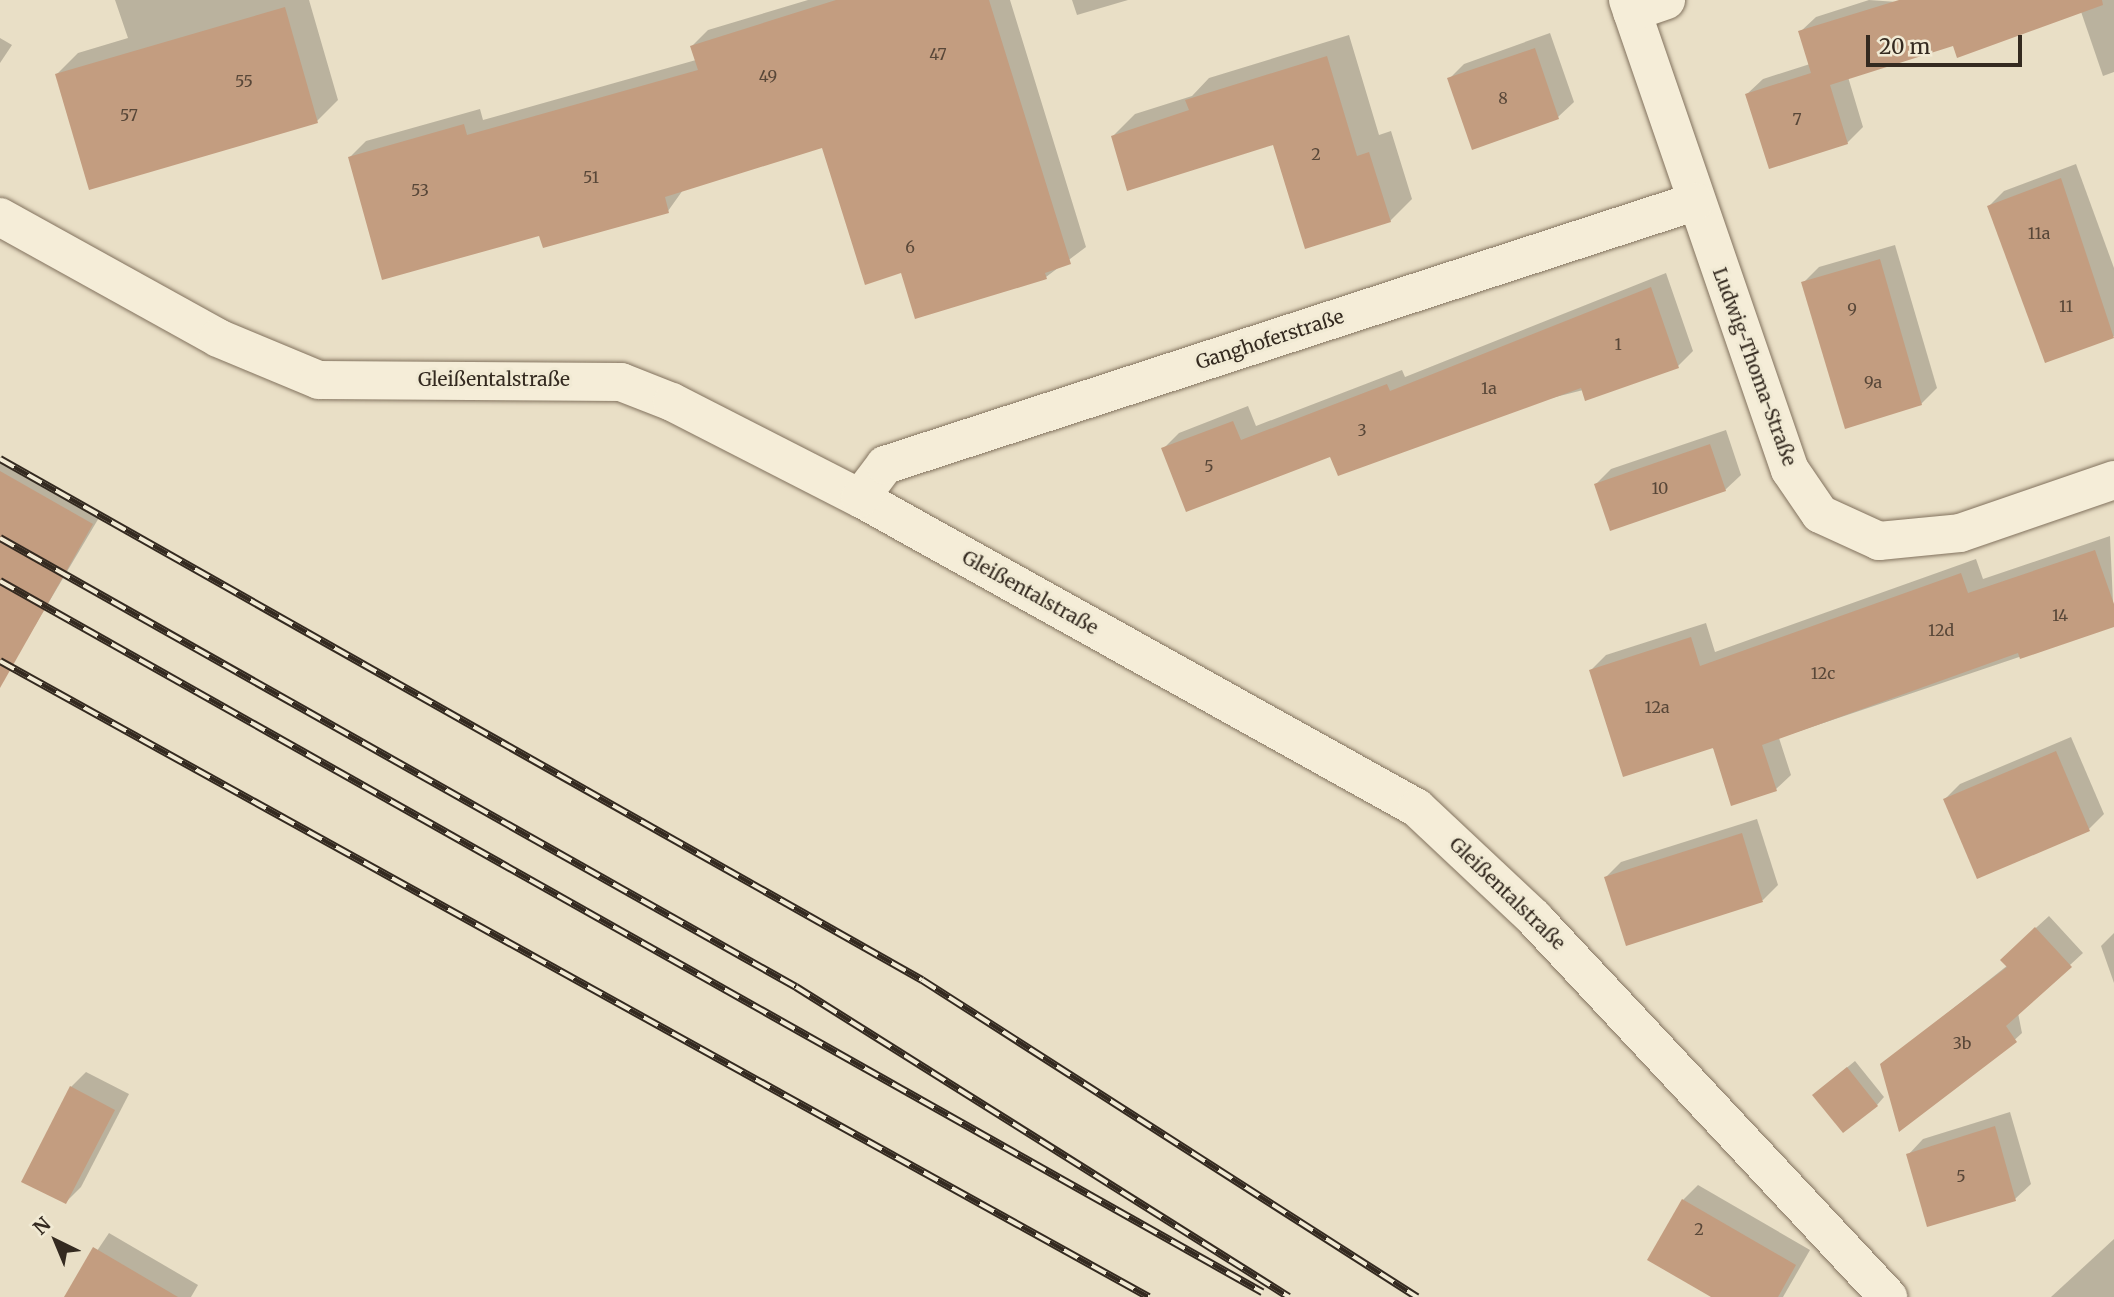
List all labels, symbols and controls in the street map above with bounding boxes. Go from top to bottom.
scale bar [1869,21,2025,65]
text: 20 m [1879,33,1930,60]
house number: 47 [929,44,947,64]
house number: 49 [759,66,777,86]
house number: 55 [235,71,253,91]
house number: 8 [1498,88,1508,108]
house number: 57 [120,105,138,125]
house number: 7 [1792,109,1802,129]
house number: 2 [1311,144,1321,164]
house number: 51 [583,167,599,187]
house number: 53 [411,180,429,200]
house number: 11a [2028,223,2050,243]
house number: 6 [905,237,915,257]
street label: Ludwig-Thoma-Straße [1707,265,1801,469]
house number: 11 [2059,296,2073,316]
house number: 9 [1847,299,1857,319]
street label: Ganghoferstraße [1193,305,1347,375]
house number: 1 [1614,334,1622,354]
street label: Gleißentalstraße [418,369,570,391]
house number: 9a [1864,372,1882,392]
house number: 1a [1481,378,1497,398]
house number: 3 [1357,420,1367,440]
house number: 5 [1204,456,1214,476]
house number: 10 [1652,478,1668,498]
street label: Gleißentalstraße [958,546,1102,640]
house number: 14 [2052,605,2068,625]
house number: 12d [1928,620,1954,640]
house number: 12c [1811,663,1835,683]
house number: 12a [1644,697,1670,717]
street label: Gleißentalstraße [1444,833,1570,955]
house number: 3b [1953,1033,1971,1053]
house number: 5 [1956,1166,1966,1186]
north arrow [21,1206,91,1276]
text: N [28,1212,55,1240]
house number: 2 [1694,1219,1704,1239]

